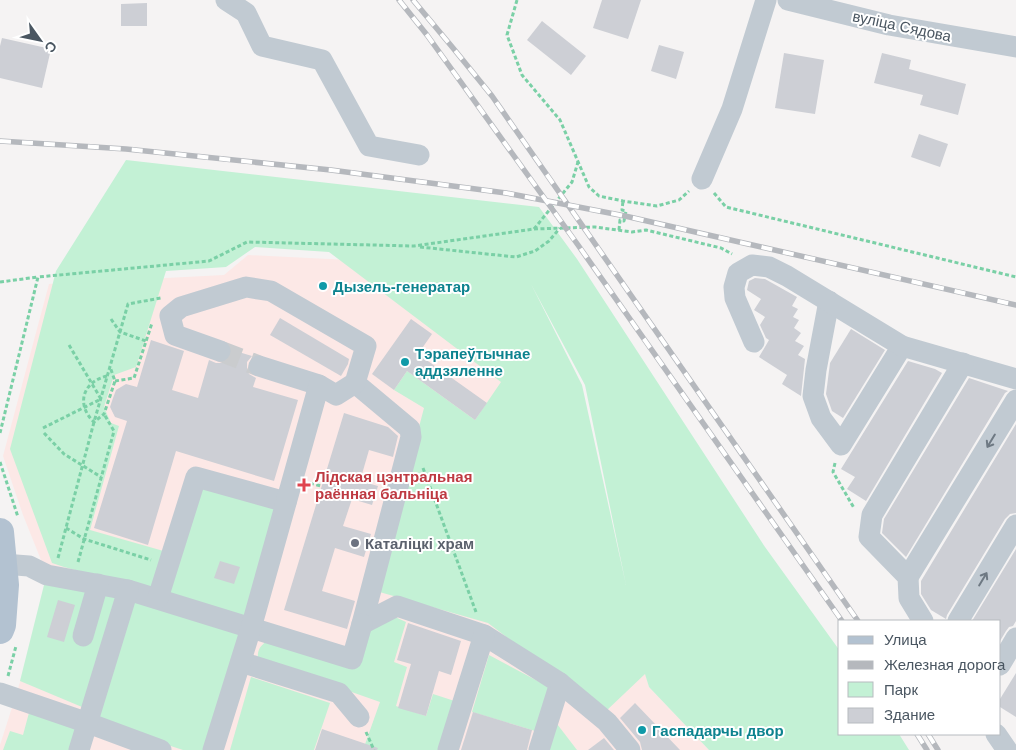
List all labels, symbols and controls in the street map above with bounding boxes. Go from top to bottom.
street label: вуліца Сядова [851,7,953,45]
north arrow [15,15,65,65]
text: С [41,38,60,56]
place label: Дызель-генератар [333,278,470,295]
marker: Дызель-генератар [317,280,329,292]
place label: Тэрапеўтычнае аддзяленне [415,345,530,379]
marker: Тэрапеўтычнае аддзяленне [399,356,411,368]
one-way arrow [985,434,995,448]
place label: Лідская цэнтральная раённая бальніца [315,468,472,502]
marker: Лідская цэнтральная раённая бальніца [297,478,311,492]
place label: Каталіцкі храм [365,535,474,552]
marker: Каталіцкі храм [349,537,361,549]
one-way arrow [979,573,989,587]
legend [838,620,1001,735]
text: Улица [884,631,927,648]
text: Железная дорога [884,656,1006,673]
text: Парк [884,681,918,698]
text: Здание [884,706,935,723]
place label: Гаспадарчы двор [652,722,784,739]
marker: Гаспадарчы двор [636,724,648,736]

